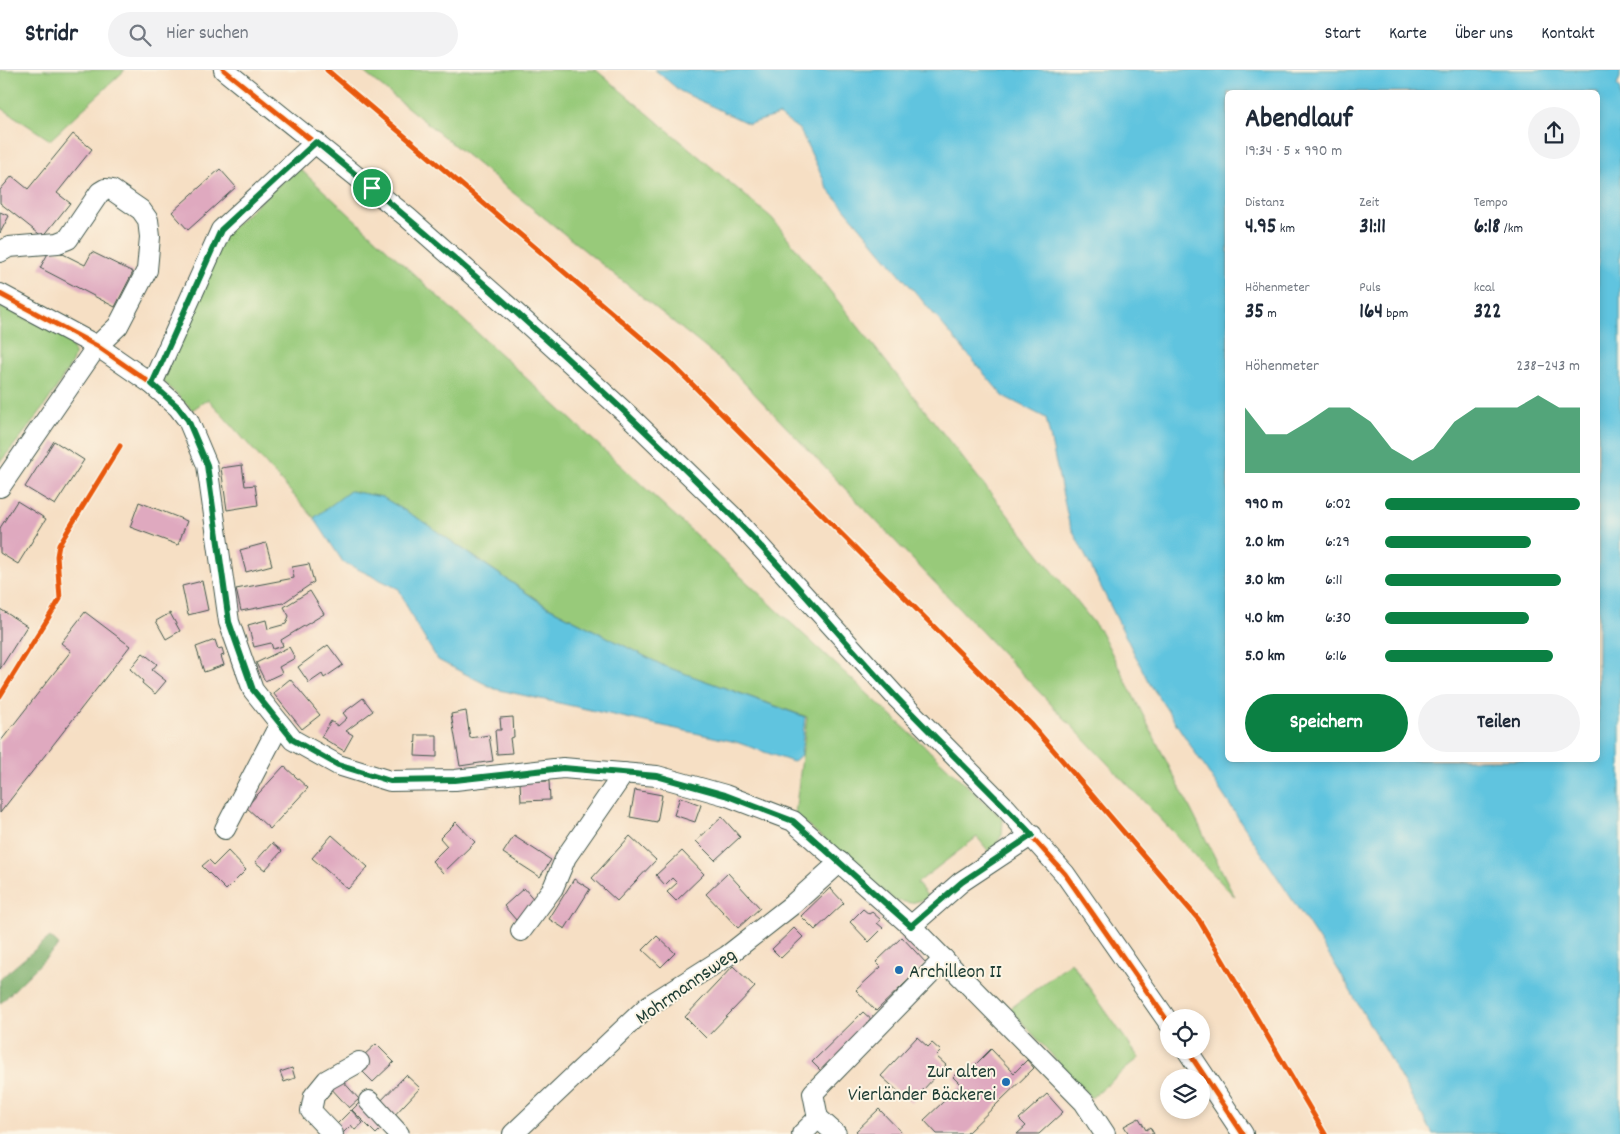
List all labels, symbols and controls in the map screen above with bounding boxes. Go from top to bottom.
search box [108,12,458,57]
text: Stridr [25,18,78,52]
icon: search [126,21,154,49]
text: Hier suchen [166,21,249,48]
text: Start [1325,22,1361,47]
text: Karte [1389,22,1427,47]
text: Über uns [1455,22,1513,47]
text: Kontakt [1541,22,1595,47]
text: Abendlauf [1245,101,1353,141]
button: share [1528,107,1580,159]
text: 19:34 · 5 × 990 m [1245,140,1342,163]
pin [351,167,393,209]
icon: arrive [358,174,386,202]
text: Distanz [1245,193,1284,213]
text: Zeit [1359,193,1379,213]
text: Tempo [1474,193,1508,213]
text: 4.95 [1245,213,1277,243]
text: 31:11 [1359,213,1386,243]
text: 6:18 [1474,213,1500,243]
text: km [1277,219,1295,239]
text: /km [1500,219,1523,239]
text: Höhenmeter [1245,278,1310,298]
text: Puls [1359,278,1381,298]
text: kcal [1474,278,1495,298]
text: 35 [1245,298,1264,328]
text: 164 [1359,298,1383,328]
text: 322 [1474,298,1501,328]
text: m [1264,304,1277,324]
text: bpm [1383,304,1408,324]
text: Höhenmeter [1245,355,1319,378]
text: 238–243 m [1516,355,1580,378]
text: 990 m [1245,493,1283,516]
text: 6:02 [1325,493,1351,516]
text: 2.0 km [1245,531,1285,554]
text: 6:29 [1325,531,1350,554]
text: 3.0 km [1245,569,1285,592]
text: 6:11 [1325,569,1343,592]
text: 4.0 km [1245,607,1284,630]
text: 6:30 [1325,607,1351,630]
text: 5.0 km [1245,645,1285,668]
text: 6:16 [1325,645,1347,668]
button: Speichern [1245,694,1408,752]
button: Teilen [1418,694,1580,752]
street label: Mohrmannsweg [630,942,743,1033]
place label: Archilleon II [909,959,1002,987]
marker: Archilleon II [893,964,905,976]
map controls [1160,1009,1210,1119]
button: locate [1160,1009,1210,1059]
place label: Zur alten Vierländer Bäckerei [848,1059,996,1110]
button: layers [1160,1069,1210,1119]
marker: Zur alten Vierländer Bäckerei [1000,1076,1012,1088]

